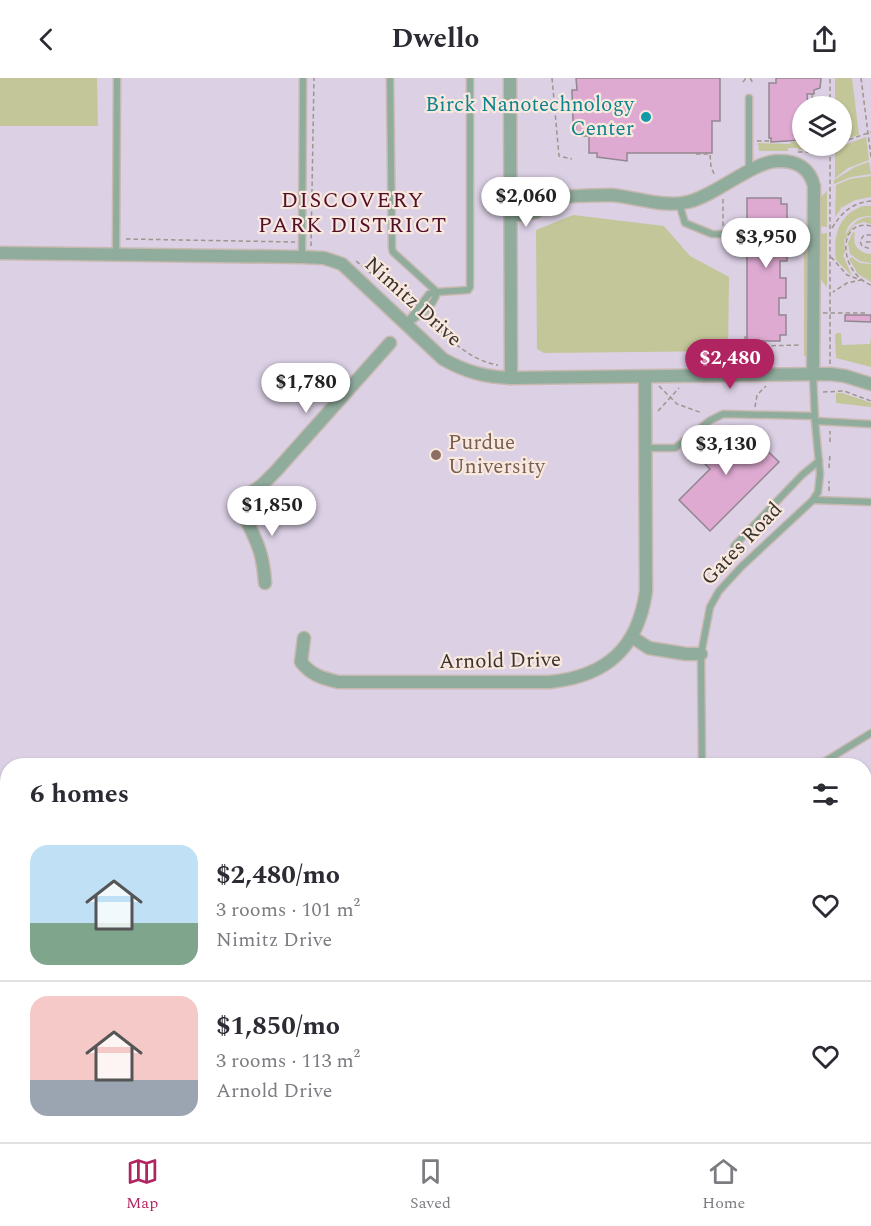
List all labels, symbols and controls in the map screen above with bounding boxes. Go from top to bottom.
text: Dwello [392,18,479,60]
icon: back [30,23,63,56]
icon: share [808,23,841,56]
place label: Birck Nanotechnology Center [425,89,635,145]
map controls [792,96,852,156]
button: layers [792,96,852,156]
marker: Birck Nanotechnology Center [639,110,653,124]
pin: $2,060 [477,177,575,228]
text: $2,060 [495,181,557,211]
district label: DISCOVERY PARK DISTRICT [258,184,448,242]
pin: $3,950 [717,218,815,269]
text: $3,950 [735,222,797,252]
street label: Nimitz Drive [357,249,469,355]
pin: $2,480 [681,339,779,390]
text: $2,480 [699,343,761,373]
pin: $1,780 [257,363,355,414]
text: $1,780 [275,367,337,397]
pin: $3,130 [677,425,775,476]
place label: Purdue University [448,427,546,483]
text: $3,130 [695,429,757,459]
marker: Purdue University [429,448,443,462]
pin: $1,850 [223,486,321,537]
text: $1,850 [241,490,303,520]
street label: Gates Road [694,495,790,593]
street label: Arnold Drive [439,644,561,678]
text: 6 homes [30,774,129,814]
icon: filters [809,778,842,811]
text: $2,480/mo [216,855,340,895]
icon: home [78,869,150,941]
icon: heart [809,889,842,922]
text: 3 rooms · 101 m² [216,895,360,925]
text: Nimitz Drive [216,925,332,955]
text: $1,850/mo [216,1006,340,1046]
icon: home [78,1020,150,1092]
icon: heart [809,1040,842,1073]
text: 3 rooms · 113 m² [216,1046,360,1076]
text: Arnold Drive [216,1076,332,1106]
tab: Map [126,1155,159,1215]
tab: Saved [410,1155,451,1215]
tab: Home [702,1155,745,1215]

